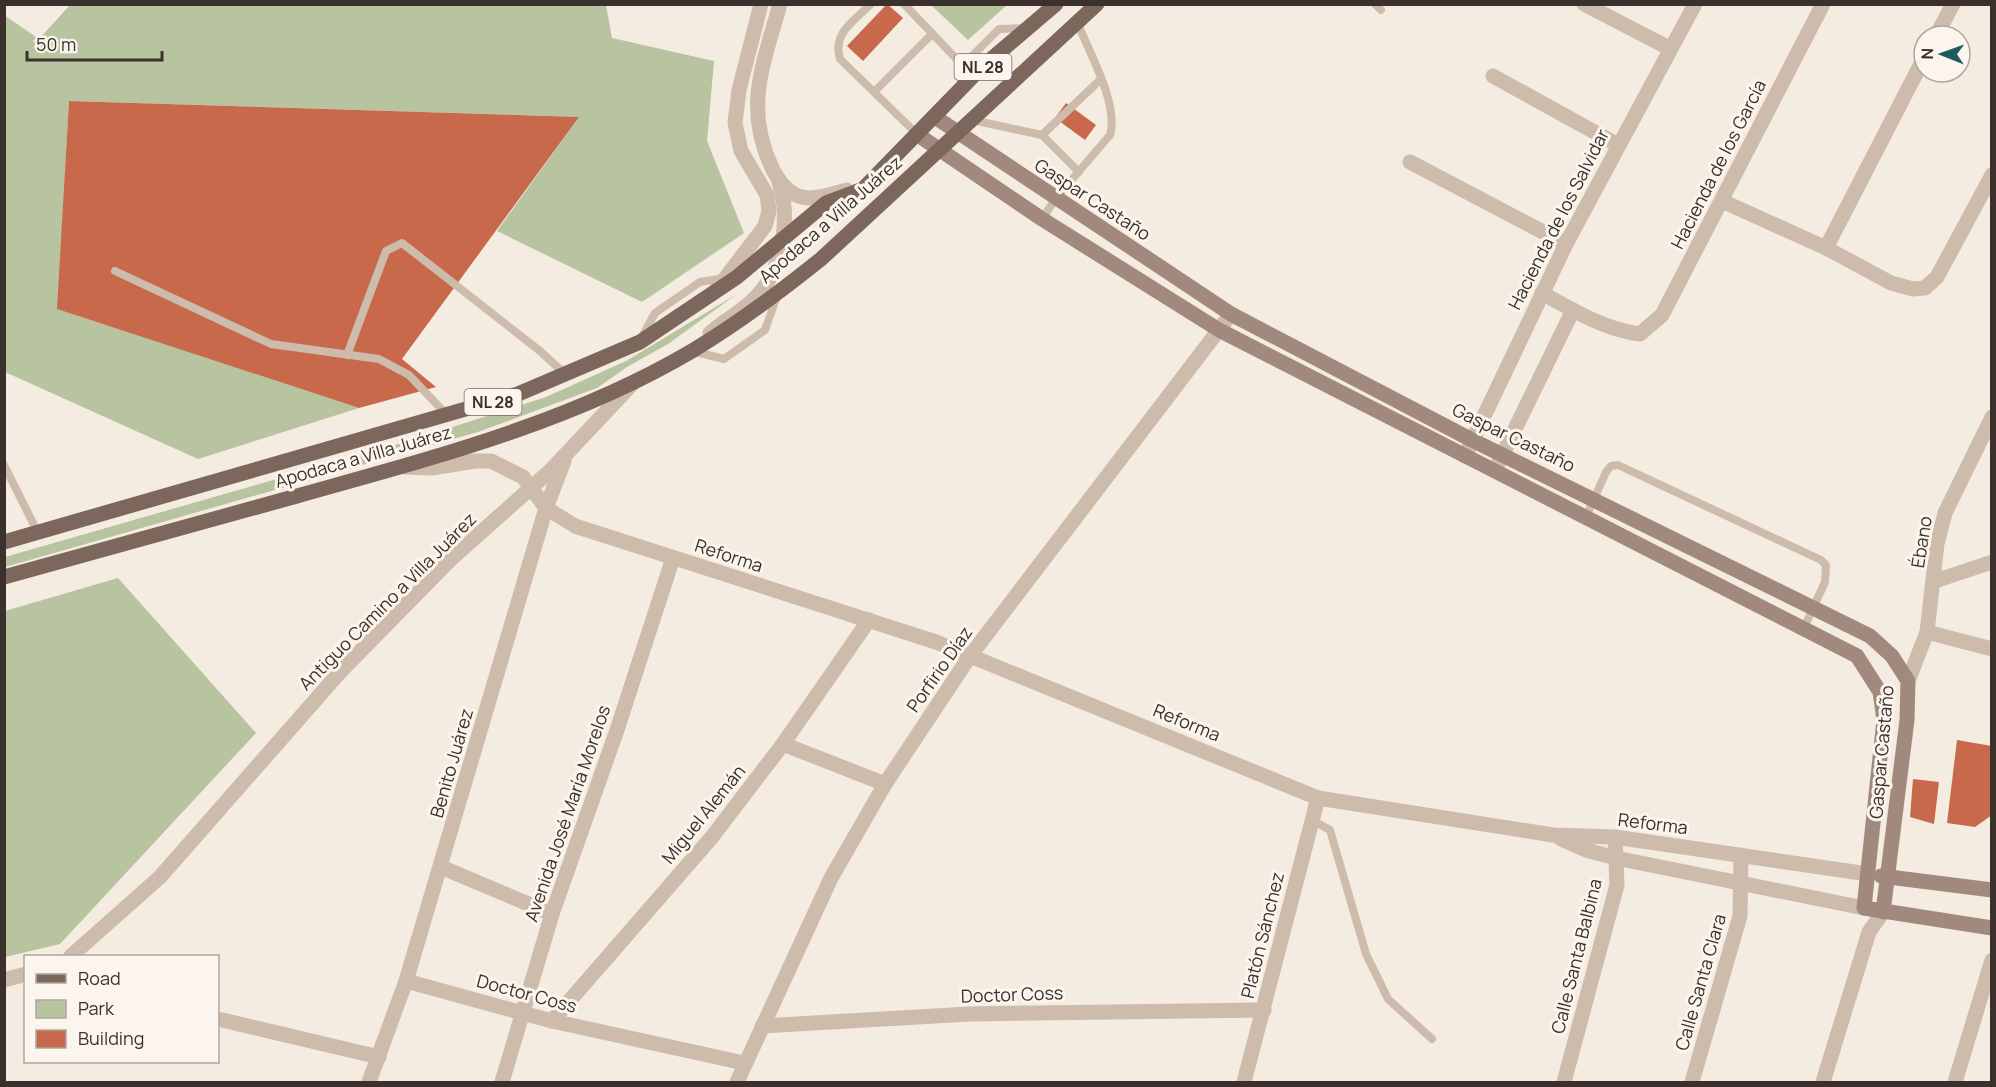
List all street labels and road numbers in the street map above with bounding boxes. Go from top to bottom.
road number: NL 28 [954,54,1012,80]
street label: Hacienda de los García [1665,75,1771,253]
street label: Hacienda de los Salvidar [1502,124,1614,313]
street label: Apodaca a Villa Juárez [753,150,907,288]
street label: Gaspar Castaño [1030,153,1156,245]
road number: NL 28 [464,389,522,415]
street label: Gaspar Castaño [1449,397,1579,477]
street label: Apodaca a Villa Juárez [272,419,454,493]
street label: Antiguo Camino a Villa Juárez [293,507,481,695]
street label: Ébano [1905,514,1937,570]
street label: Reforma [692,533,766,577]
street label: Porfirio Díaz [901,621,977,717]
street label: Gaspar Castaño [1863,684,1899,820]
street label: Reforma [1150,698,1224,746]
street label: Avenida José María Morelos [519,701,615,925]
street label: Benito Juárez [424,706,478,820]
street label: Miguel Alemán [656,759,750,869]
street label: Reforma [1617,807,1689,839]
street label: Platón Sánchez [1235,869,1289,1001]
street label: Calle Santa Balbina [1545,876,1607,1036]
street label: Calle Santa Clara [1669,911,1731,1053]
street label: Doctor Coss [474,968,580,1018]
street label: Doctor Coss [960,980,1064,1008]

